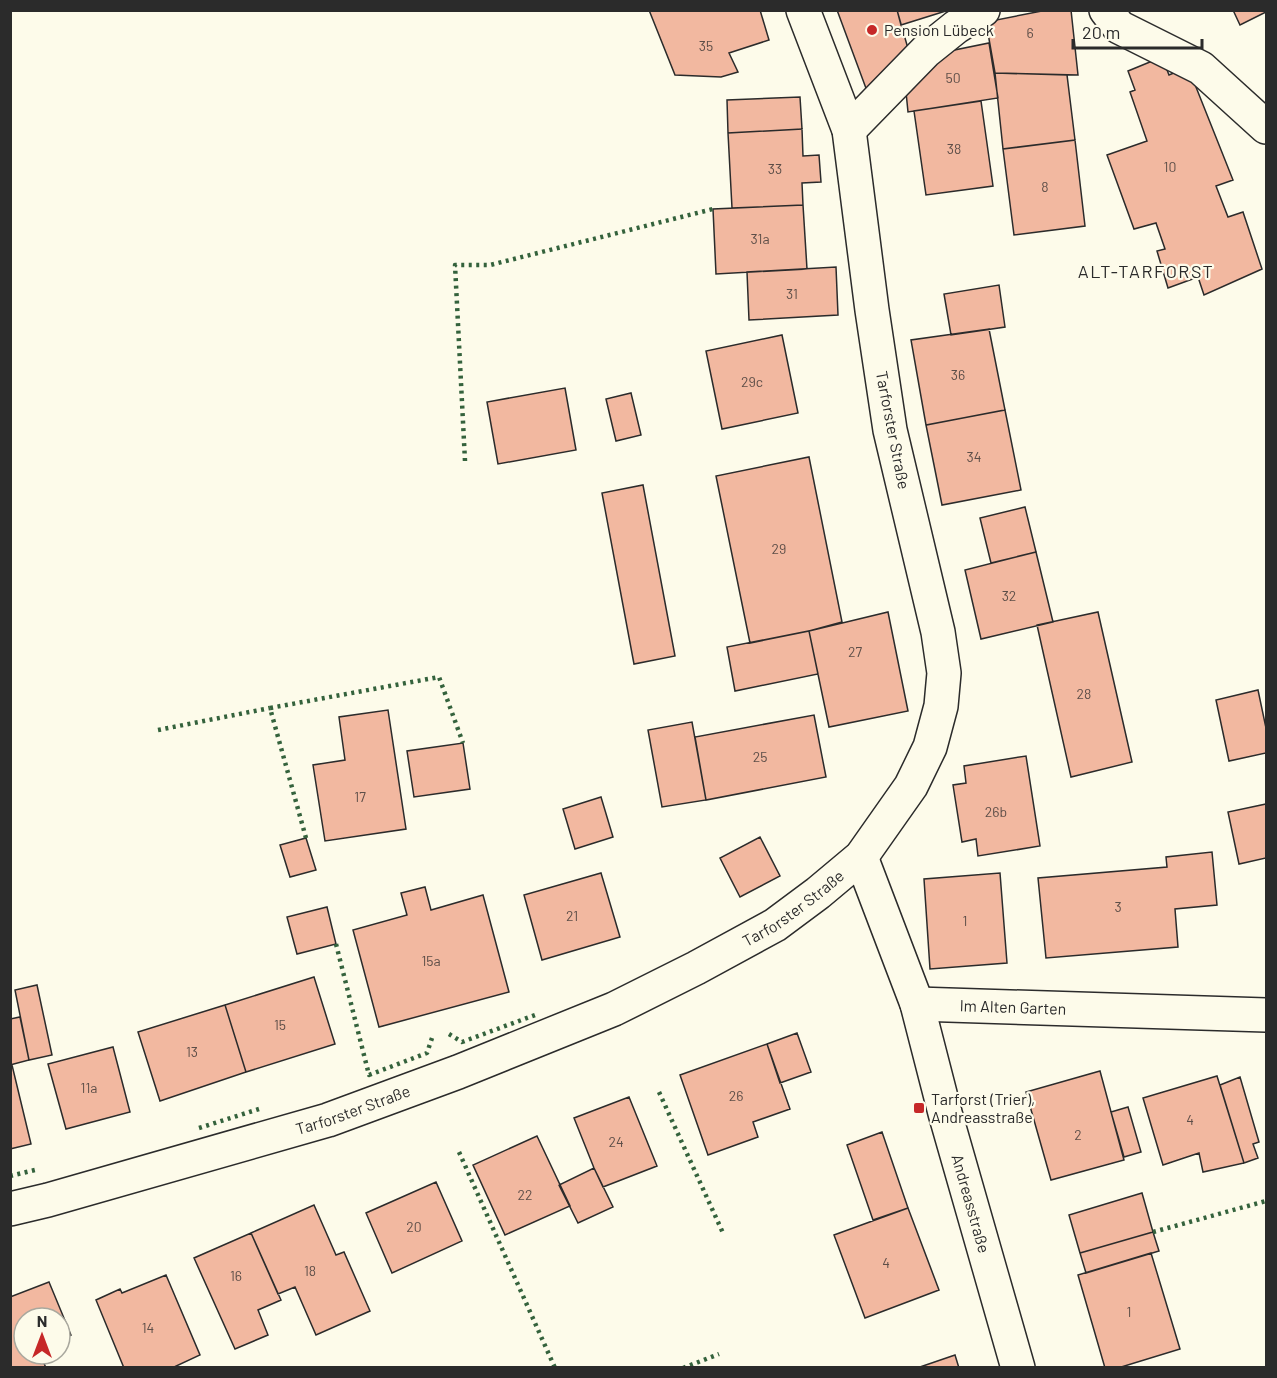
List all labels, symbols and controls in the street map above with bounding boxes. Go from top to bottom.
scale bar [1073,12,1202,50]
place label: Pension Lübeck [884,20,994,39]
text: 20 m [1082,21,1120,43]
marker: Pension Lübeck [865,23,879,37]
house number: 6 [1026,24,1034,41]
house number: 35 [699,37,713,54]
house number: 50 [945,69,961,86]
house number: 38 [947,140,961,157]
house number: 10 [1164,158,1176,175]
house number: 33 [768,160,782,177]
house number: 8 [1041,178,1049,195]
house number: 31a [750,230,770,247]
district label: ALT-TARFORST [1078,260,1214,282]
house number: 31 [786,285,798,302]
house number: 36 [951,366,965,383]
street label: Tarforster Straße [873,369,914,491]
house number: 29c [741,373,763,390]
house number: 34 [967,448,981,465]
house number: 29 [772,540,786,557]
house number: 32 [1002,587,1016,604]
house number: 27 [848,643,862,660]
house number: 28 [1077,685,1091,702]
house number: 25 [753,748,767,765]
house number: 17 [354,788,366,805]
house number: 26b [985,803,1007,820]
street label: Tarforster Straße [739,866,847,950]
house number: 3 [1114,898,1122,915]
house number: 21 [566,907,578,924]
house number: 1 [963,912,967,929]
house number: 15a [421,952,441,969]
street label: Im Alten Garten [959,995,1067,1018]
house number: 15 [274,1016,286,1033]
house number: 13 [186,1043,198,1060]
house number: 11a [81,1079,98,1096]
street label: Tarforster Straße [293,1081,413,1138]
house number: 26 [729,1087,743,1104]
place label: Tarforst (Trier), Andreasstraße [931,1089,1035,1126]
marker: Tarforst (Trier), Andreasstraße [912,1101,926,1115]
house number: 4 [1186,1111,1194,1128]
house number: 2 [1074,1126,1082,1143]
house number: 24 [608,1133,624,1150]
street label: Andreasstraße [948,1152,995,1255]
house number: 22 [517,1186,533,1203]
house number: 20 [406,1218,422,1235]
house number: 4 [882,1254,890,1271]
house number: 18 [304,1262,316,1279]
house number: 16 [230,1267,242,1284]
house number: 1 [1127,1303,1131,1320]
north arrow [12,1306,72,1366]
text: N [37,1311,47,1330]
house number: 14 [142,1319,154,1336]

